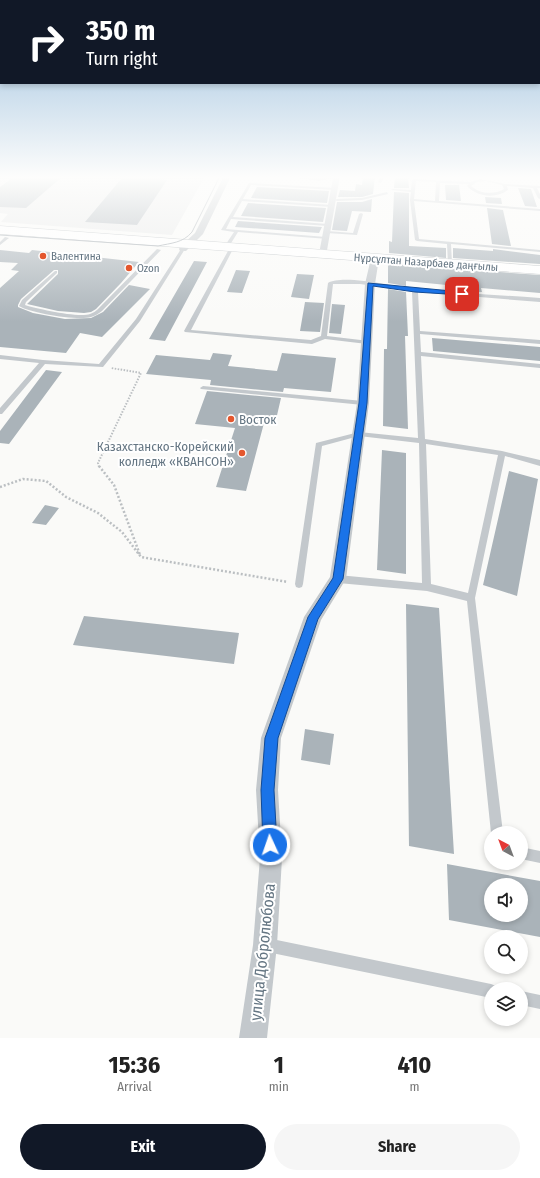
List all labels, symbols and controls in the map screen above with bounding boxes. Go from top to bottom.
text: 350 m [86,14,155,47]
icon: right [20,16,72,68]
text: Turn right [86,48,158,70]
place label: Валентина [51,250,101,263]
marker: Валентина [38,251,48,261]
street label: Нұрсұлтан Назарбаев даңғылы [353,251,499,274]
place label: Ozon [137,262,160,275]
marker: Ozon [124,263,134,273]
pin [445,277,479,311]
icon: arrive [451,283,473,305]
place label: Восток [239,412,276,427]
marker: Восток [226,414,236,424]
place label: Казахстанско-Корейский колледж «КВАНСОН» [97,439,234,469]
marker: Казахстанско-Корейский колледж «КВАНСОН» [237,448,247,458]
position arrow [249,824,291,866]
north arrow [484,826,528,870]
map controls [484,826,528,1026]
button: sound [484,878,528,922]
street label: улица Добролюбова [246,882,279,1022]
button: search [484,930,528,974]
button: layers [484,982,528,1026]
text: 15:36 [109,1051,160,1079]
text: 1 [274,1051,284,1079]
text: 410 [397,1051,431,1079]
text: Arrival [117,1079,152,1094]
text: min [269,1079,289,1094]
text: m [409,1079,419,1094]
button: Exit [20,1124,266,1170]
button: Share [274,1124,520,1170]

